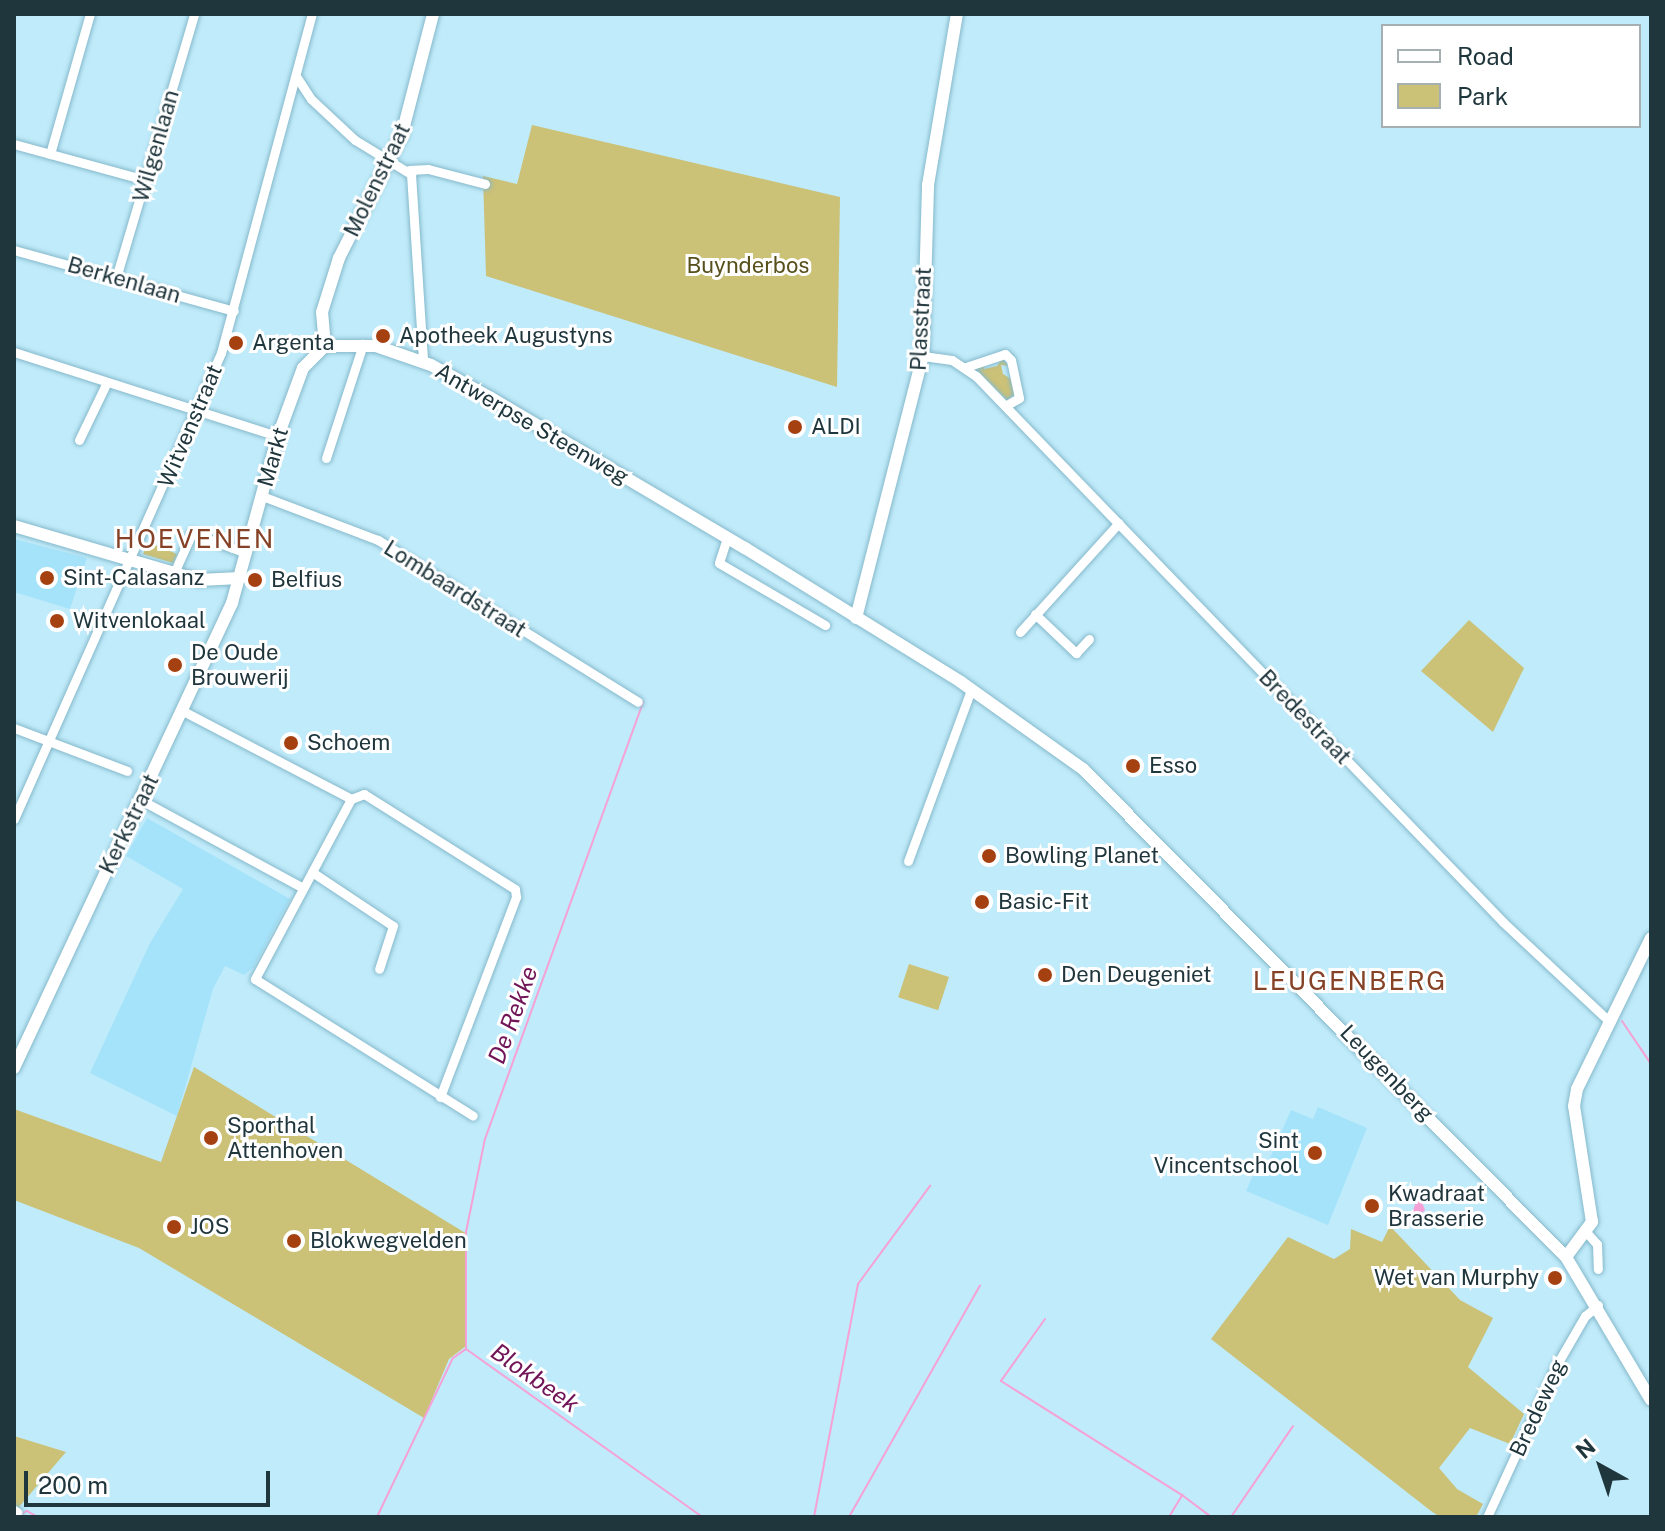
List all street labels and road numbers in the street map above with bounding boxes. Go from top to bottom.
street label: Wilgenlaan [127,87,185,205]
street label: Molenstraat [338,119,416,241]
street label: Berkenlaan [64,251,184,309]
street label: Plasstraat [905,267,937,371]
street label: Antwerpse Steenweg [430,358,634,490]
street label: Witvenstraat [152,361,228,491]
street label: Markt [252,424,294,490]
street label: Lombaardstraat [379,535,531,643]
street label: Bredestraat [1253,664,1357,770]
street label: Kerkstraat [94,770,164,878]
street label: Leugenberg [1335,1019,1439,1127]
street label: Bredeweg [1504,1355,1572,1461]

